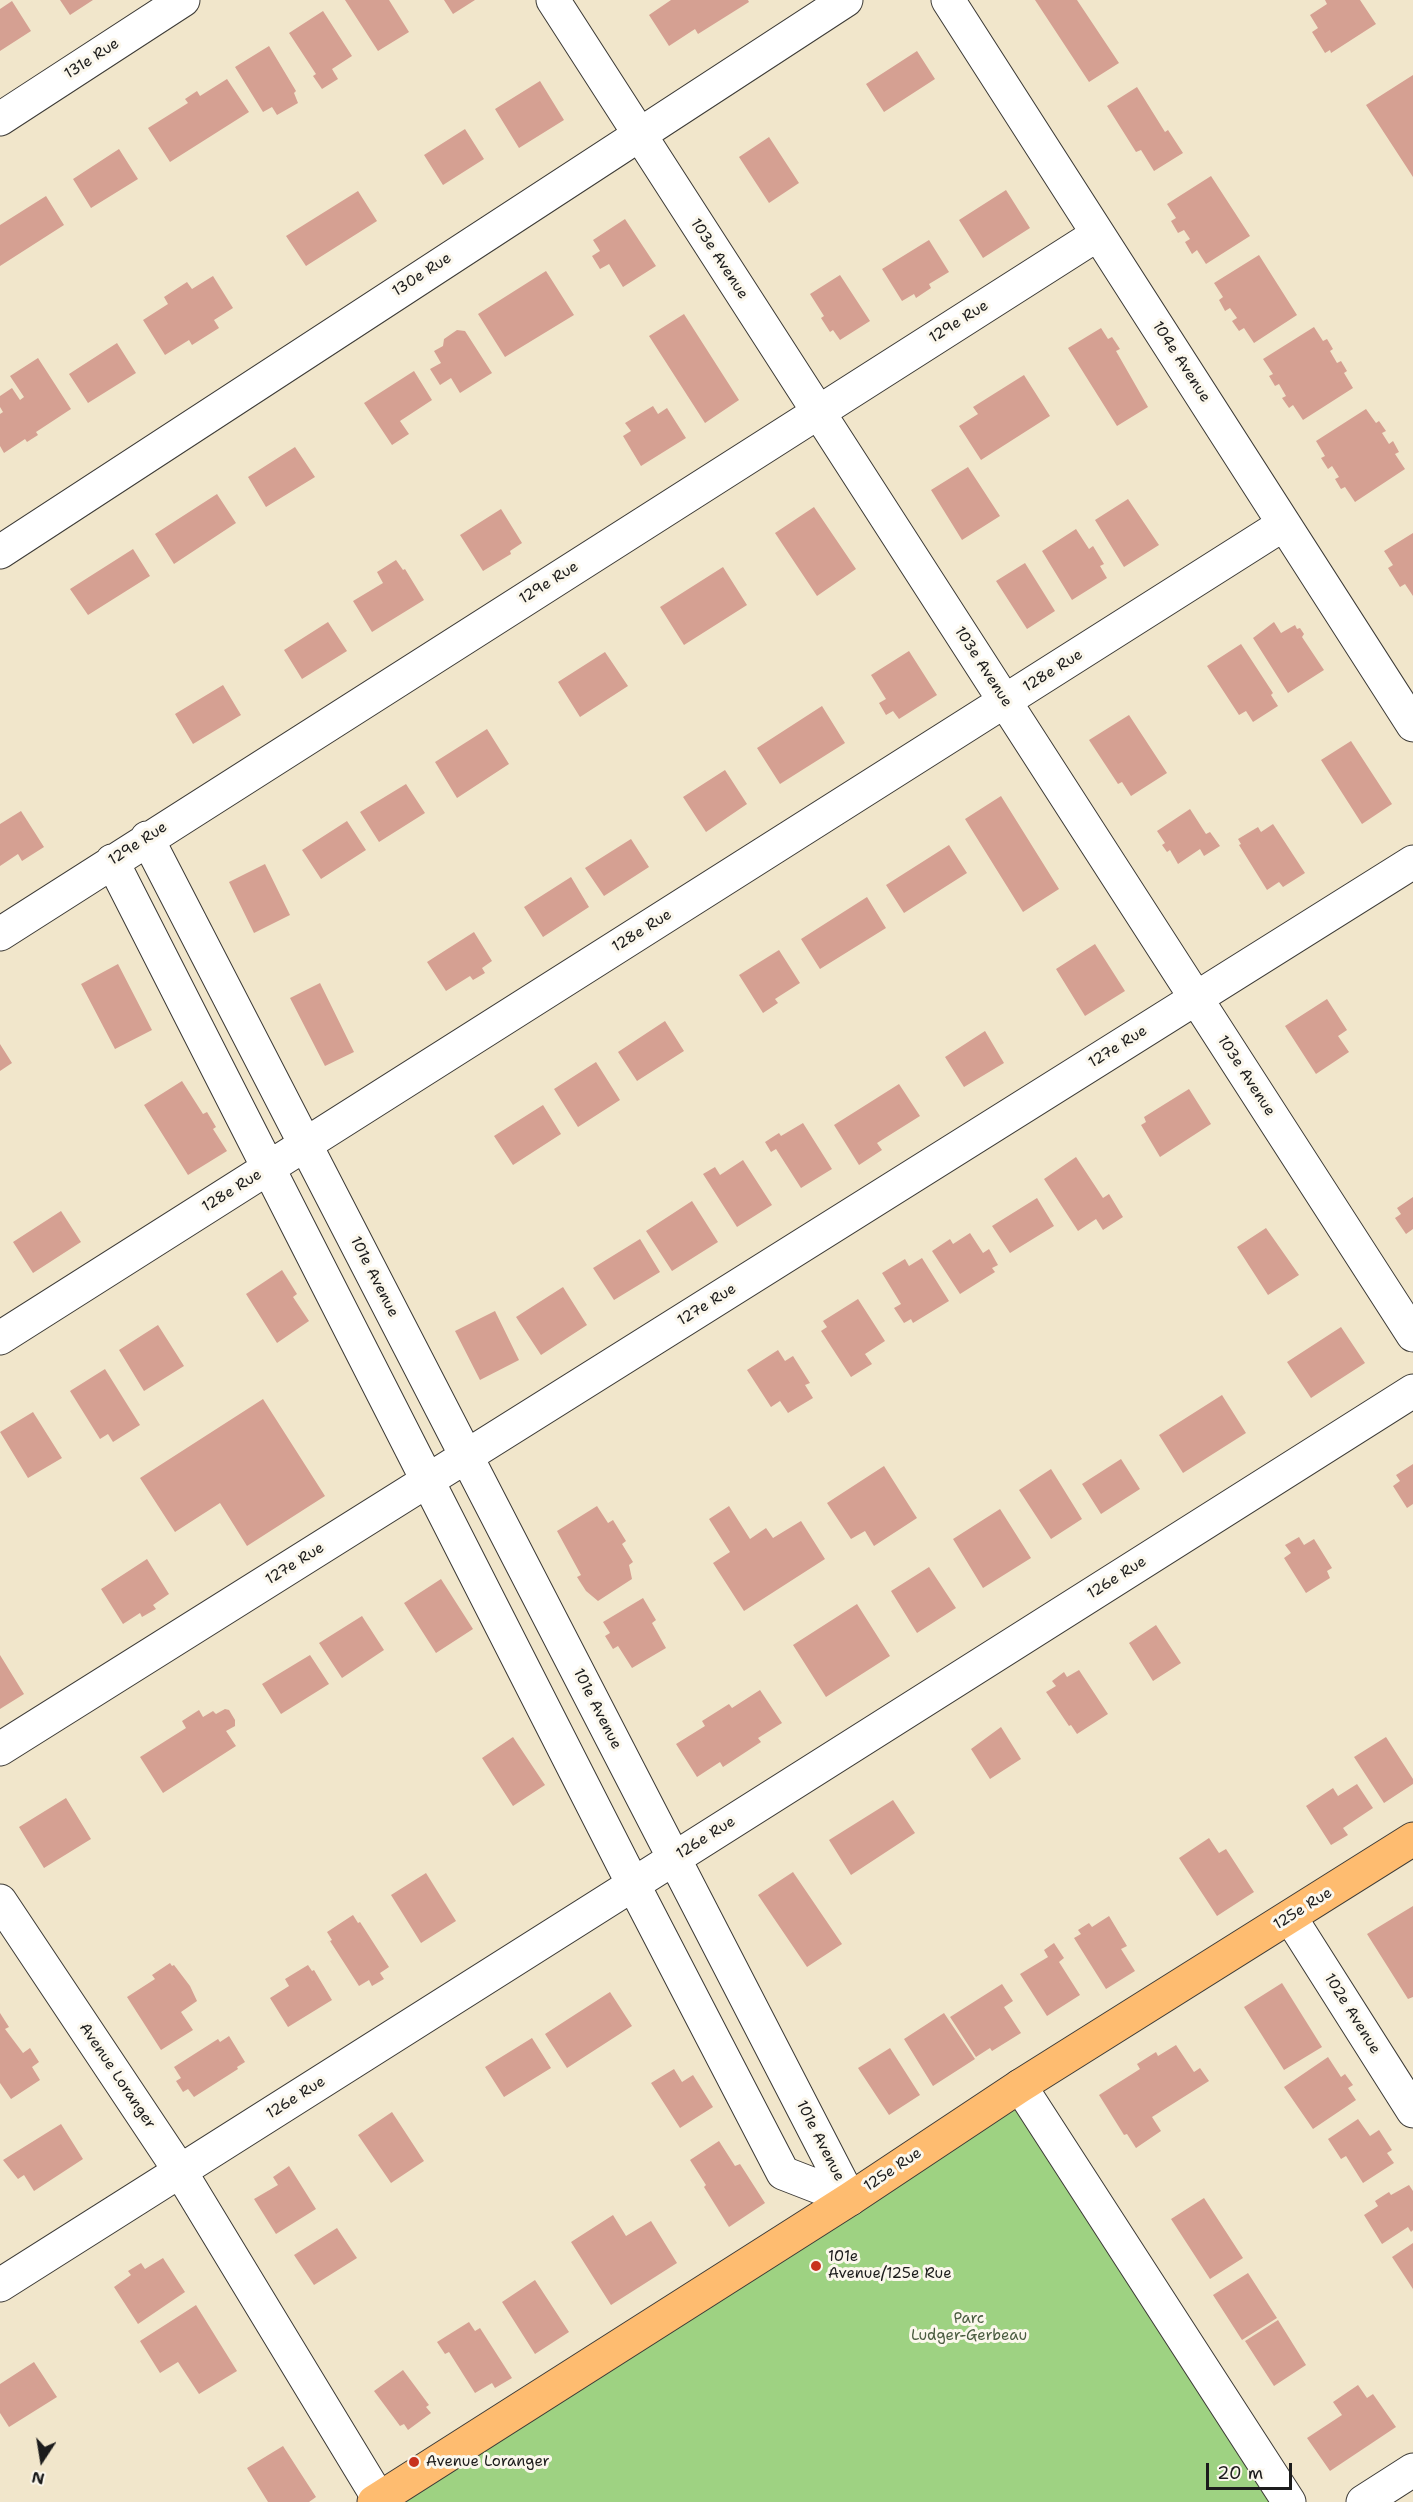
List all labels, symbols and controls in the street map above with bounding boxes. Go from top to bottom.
street label: 131e Rue [61,35,123,83]
street label: 103e Avenue [686,215,752,303]
street label: 130e Rue [389,249,455,301]
street label: 129e Rue [926,297,992,347]
street label: 104e Avenue [1148,318,1214,406]
street label: 129e Rue [516,558,582,608]
street label: 103e Avenue [950,623,1016,711]
street label: 128e Rue [1020,646,1086,696]
street label: 129e Rue [105,818,171,870]
street label: 128e Rue [609,906,675,956]
street label: 127e Rue [1085,1022,1151,1072]
street label: 103e Avenue [1213,1032,1279,1120]
street label: 128e Rue [199,1166,265,1216]
street label: 101e Avenue [346,1234,402,1320]
street label: 127e Rue [674,1280,740,1330]
street label: 127e Rue [262,1539,328,1589]
street label: 126e Rue [1084,1553,1150,1603]
street label: 101e Avenue [569,1666,625,1752]
street label: 126e Rue [673,1813,739,1863]
street label: 125e Rue [1270,1884,1336,1934]
street label: 102e Avenue [1320,1970,1384,2058]
street label: Avenue Loranger [75,2020,159,2132]
street label: 126e Rue [263,2073,329,2123]
street label: 101e Avenue [792,2098,848,2184]
street label: 125e Rue [861,2144,925,2196]
place label: 101e Avenue/125e Rue [828,2248,952,2283]
marker: 101e Avenue/125e Rue [809,2259,823,2273]
park label: Parc Ludger-Gerbeau [911,2310,1027,2345]
north arrow [12,2430,72,2490]
scale bar [1209,2451,1294,2489]
place label: Avenue Loranger [426,2453,550,2471]
marker: Avenue Loranger [407,2455,421,2469]
text: 20 m [1217,2461,1263,2485]
text: N [30,2467,47,2490]

